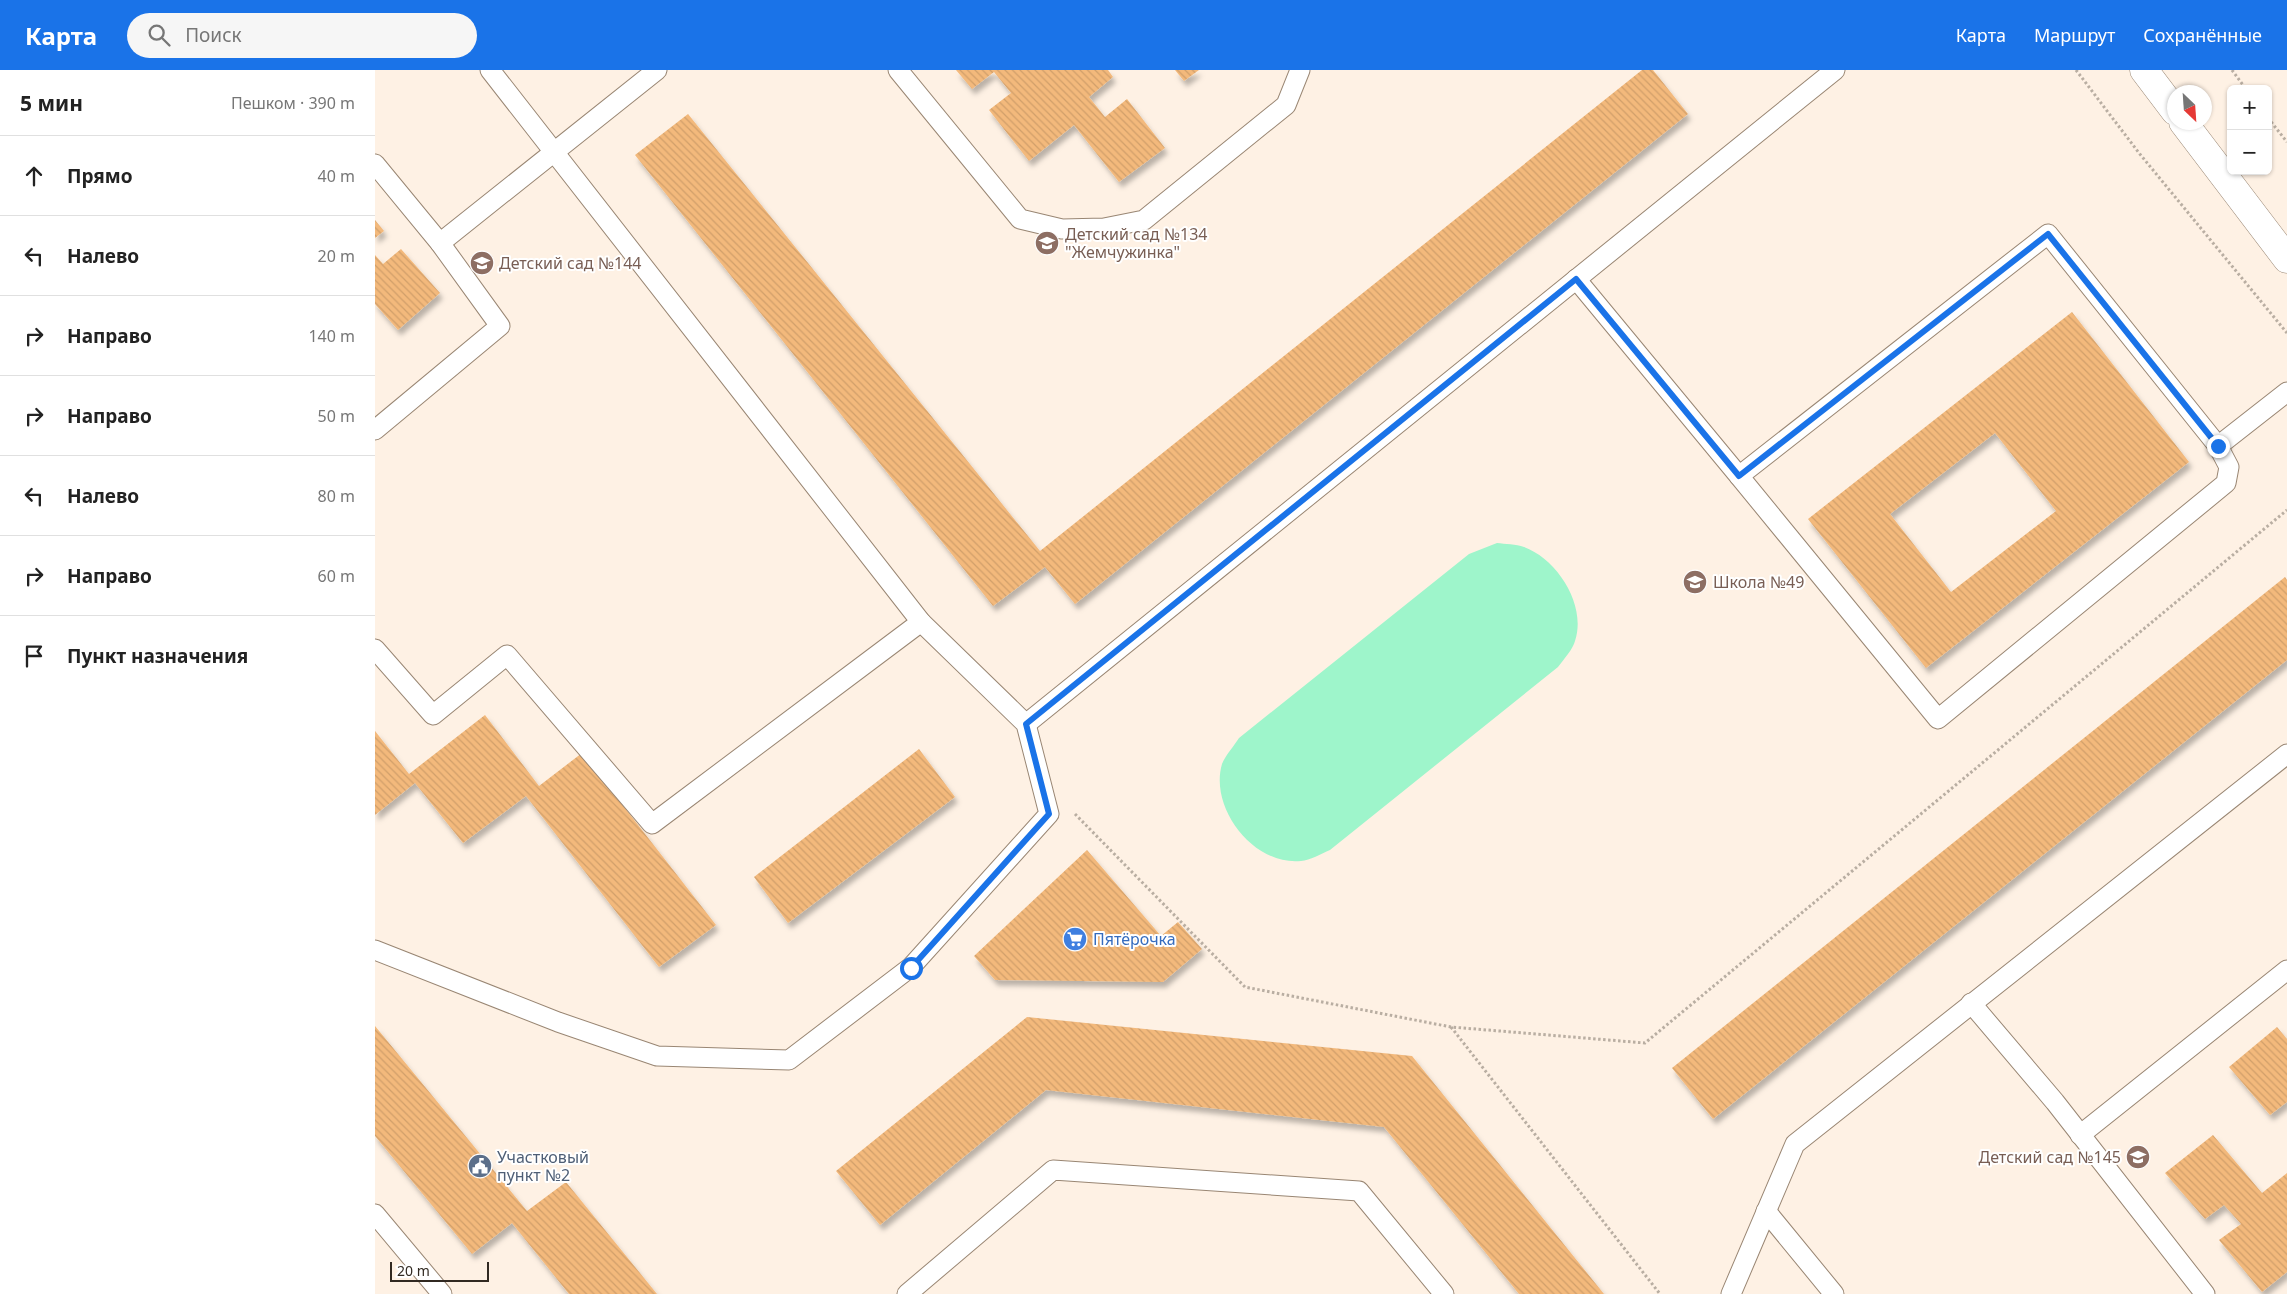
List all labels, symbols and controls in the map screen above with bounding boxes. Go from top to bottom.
search box [127,13,477,58]
text: Карта [25,19,97,52]
icon: search [145,21,173,49]
text: Поиск [185,22,242,48]
text: Карта [1956,23,2006,47]
text: Маршрут [2034,23,2115,47]
text: Сохранённые [2143,23,2262,47]
north arrow [2167,85,2212,130]
map controls [2227,85,2272,175]
button: + [2227,85,2272,130]
text: 5 мин [20,89,83,117]
text: Пешком · 390 m [231,92,355,114]
button: − [2227,130,2272,175]
icon: ahead [20,162,48,190]
text: Прямо [67,163,133,189]
text: 40 m [318,165,355,187]
place label: Детский сад №134 "Жемчужинка" [1065,223,1207,263]
school or university icon: Детский сад №134 "Жемчужинка" [1034,230,1060,256]
icon: left [20,242,48,270]
text: Налево [67,243,139,269]
text: 20 m [318,245,355,267]
school or university icon: Детский сад №144 [469,250,495,276]
place label: Детский сад №144 [499,252,641,274]
icon: right [20,322,48,350]
text: Направо [67,323,152,349]
text: 140 m [308,325,355,347]
icon: right [20,402,48,430]
text: Направо [67,403,152,429]
text: 50 m [318,405,355,427]
route end [2207,435,2230,458]
icon: left [20,482,48,510]
text: Налево [67,483,139,509]
text: 80 m [318,485,355,507]
icon: right [20,562,48,590]
text: Направо [67,563,152,589]
text: 60 m [318,565,355,587]
school or university icon: Школа №49 [1682,569,1708,595]
place label: Школа №49 [1713,571,1804,593]
icon: arrive [20,642,48,670]
text: Пункт назначения [67,643,248,669]
supermarket icon: Пятёрочка [1062,926,1088,952]
place label: Пятёрочка [1093,928,1176,950]
route start [900,957,923,980]
school or university icon: Детский сад №145 [2125,1144,2151,1170]
place label: Участковый пункт №2 [497,1146,589,1186]
place label: Детский сад №145 [1979,1146,2121,1168]
public building icon: Участковый пункт №2 [467,1153,493,1179]
scale bar [390,1259,489,1282]
text: 20 m [397,1261,430,1280]

